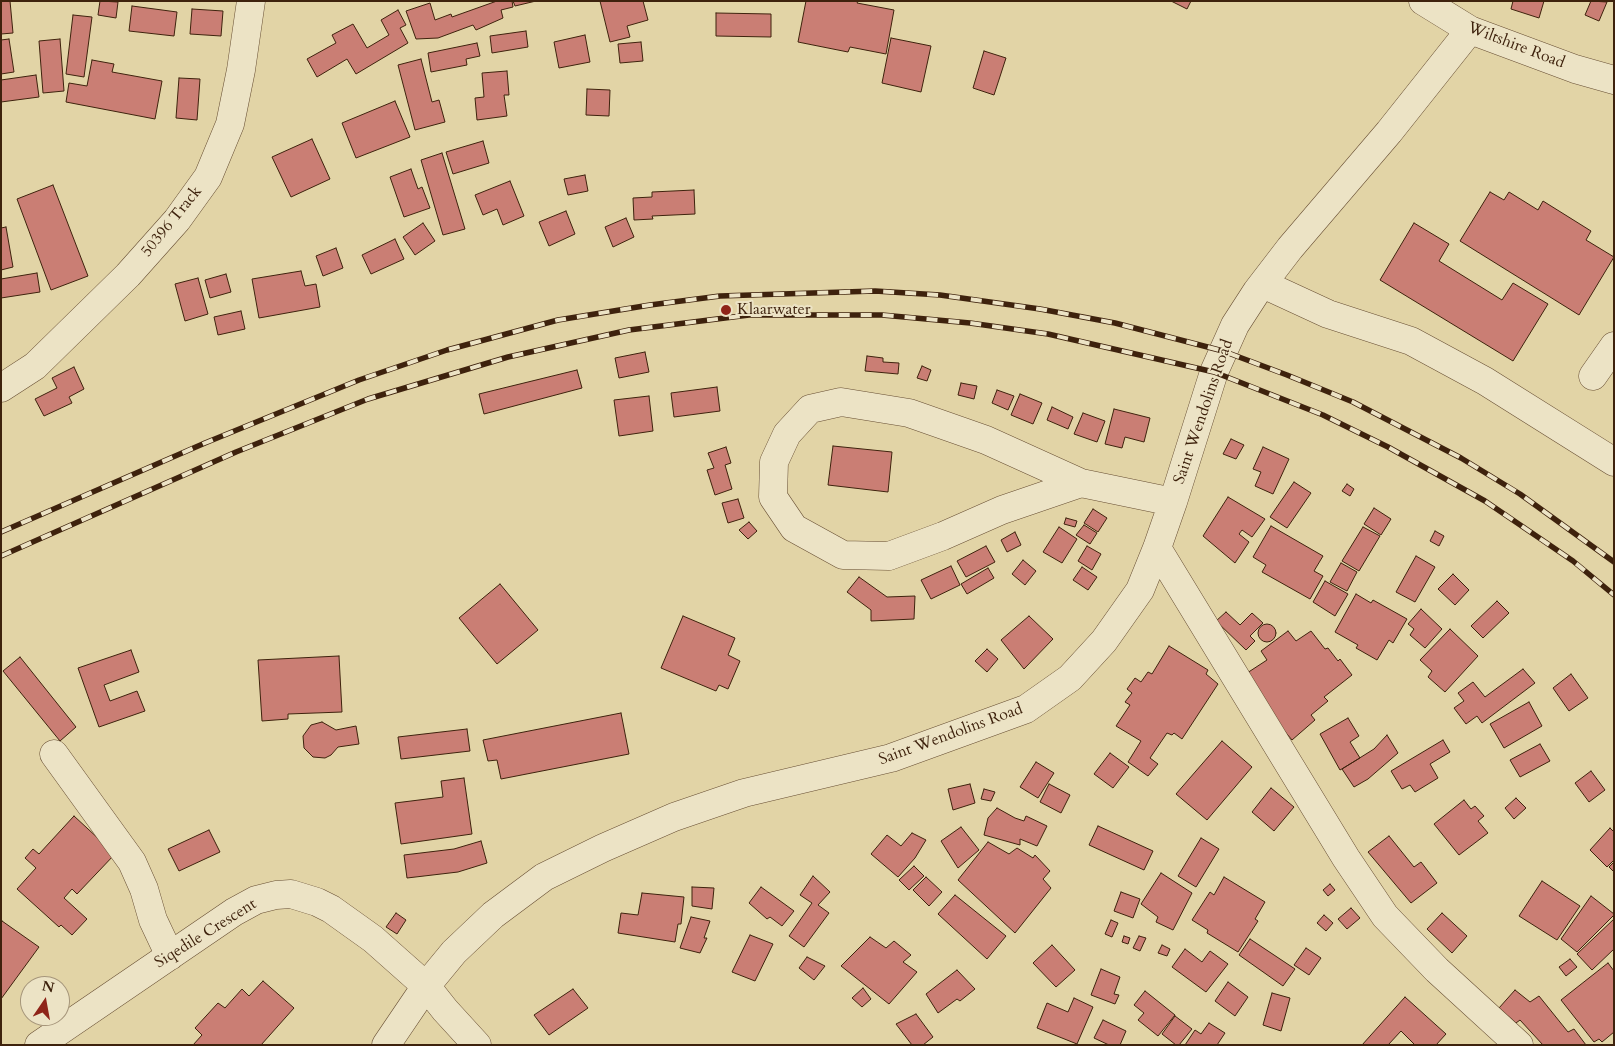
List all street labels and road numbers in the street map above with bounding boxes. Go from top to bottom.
street label: Wiltshire Road [1465,19,1567,73]
street label: 50396 Track [138,183,206,261]
street label: Saint Wendolins Road [1170,337,1238,487]
street label: Saint Wendolins Road [877,700,1025,770]
street label: Siqedile Crescent [152,895,260,973]

